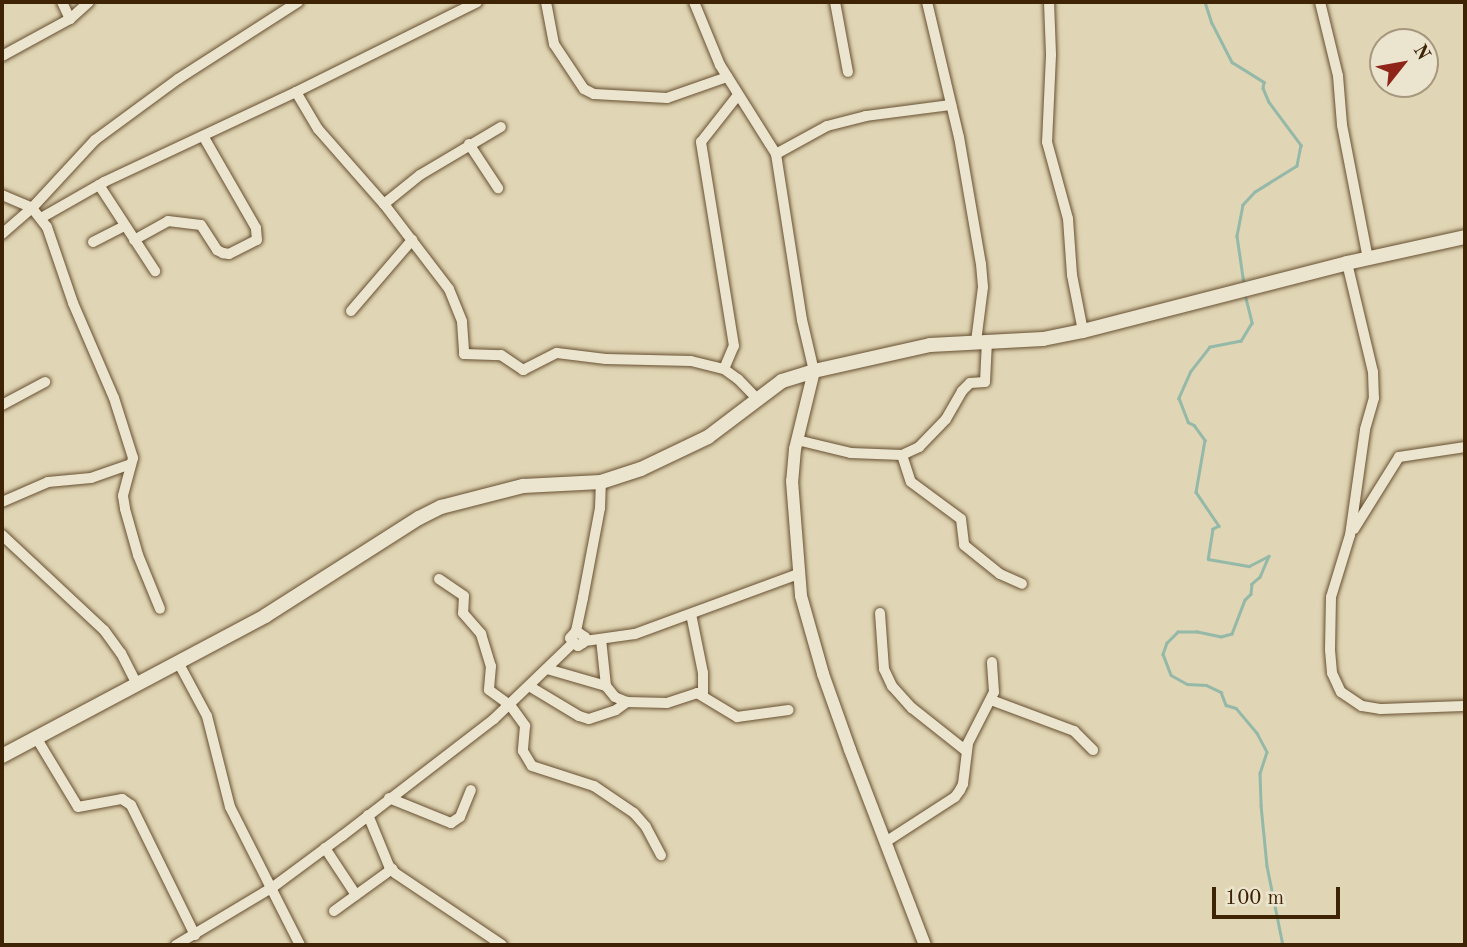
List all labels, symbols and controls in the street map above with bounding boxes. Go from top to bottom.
north arrow [1369,28,1439,98]
text: N [1409,42,1433,64]
scale bar [1215,874,1343,918]
text: 100 m [1225,888,1284,909]

